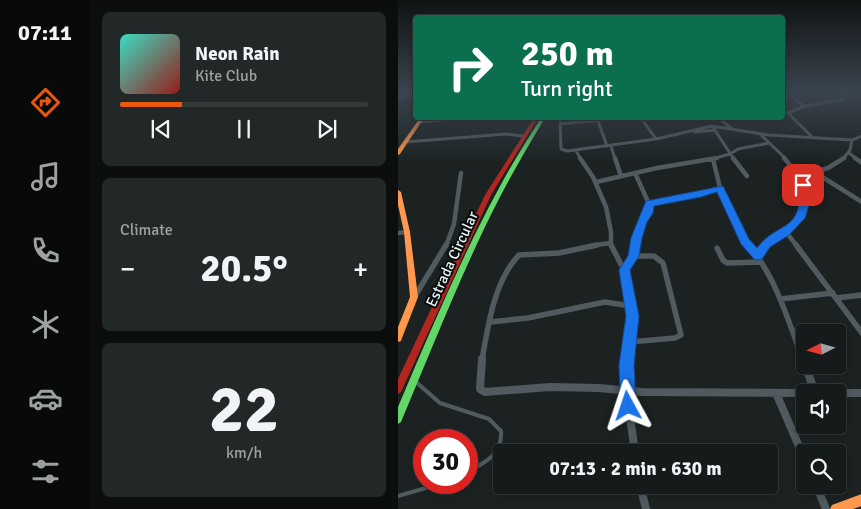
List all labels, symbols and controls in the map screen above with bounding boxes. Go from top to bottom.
text: 07:11 [18,19,72,46]
text: 250 m [521,32,614,75]
icon: right [438,35,503,100]
text: Neon Rain [195,42,280,66]
text: Kite Club [195,66,257,86]
text: Turn right [521,75,613,102]
icon: directions [28,85,63,120]
icon: previous [147,115,175,143]
icon: pause [230,115,258,143]
icon: next [313,115,341,143]
icon: music [28,159,63,194]
pin [782,164,824,206]
icon: arrive [789,171,817,199]
street label: Estrada Circular [422,208,482,310]
text: Climate [120,220,173,240]
icon: phone [28,233,63,268]
text: 20.5° [200,245,288,292]
text: − [120,252,135,286]
text: + [353,252,368,286]
icon: climate [28,307,63,342]
north arrow [796,324,846,374]
map controls [796,324,846,494]
text: 22 [209,370,279,450]
position arrow [601,379,653,431]
icon: car [28,381,63,416]
button: sound [796,384,846,434]
speed limit sign: 30 [413,429,478,494]
text: km/h [226,443,262,463]
button: search [796,444,846,494]
icon: filters [28,454,63,489]
text: 07:13 · 2 min · 630 m [549,457,722,481]

